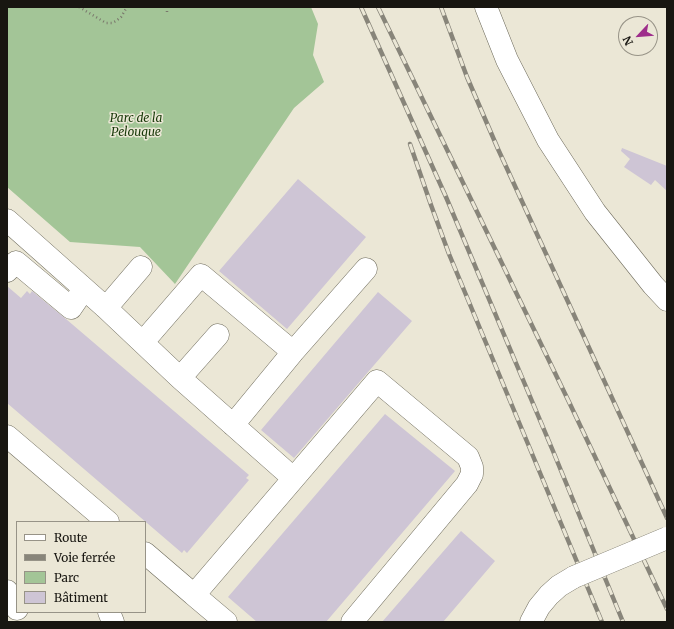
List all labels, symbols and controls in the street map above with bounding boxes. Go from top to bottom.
north arrow [618,16,658,56]
text: N [620,34,636,48]
park label: Parc de la Pelouque [110,112,162,140]
legend [16,521,146,613]
text: Route [54,530,87,545]
text: Voie ferrée [54,550,115,565]
text: Parc [54,570,79,585]
text: Bâtiment [54,590,108,605]

